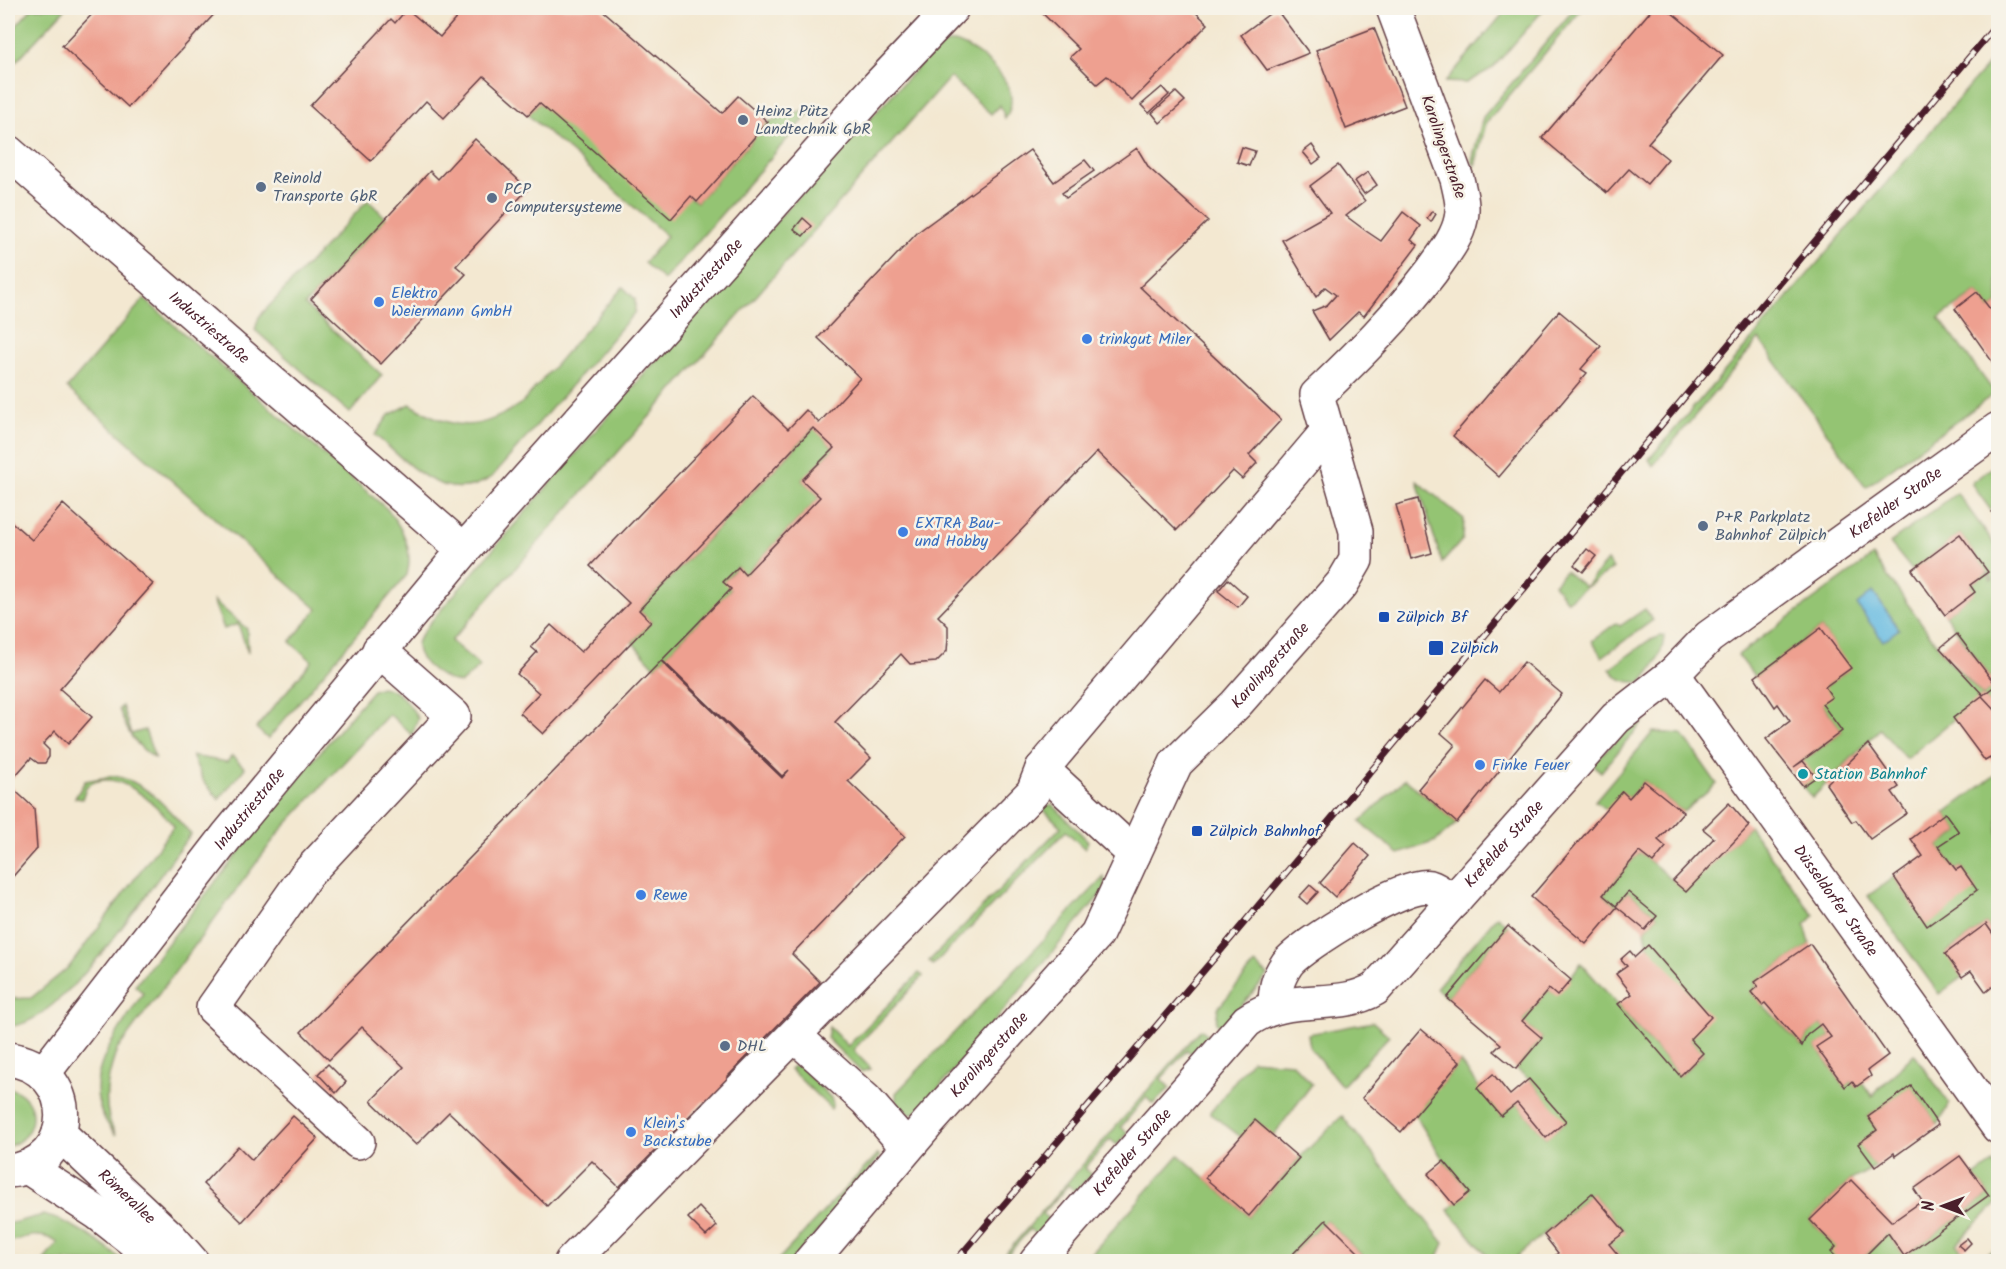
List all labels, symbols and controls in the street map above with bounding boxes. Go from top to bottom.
street label: Karolingerstraße [1414,92,1472,202]
place label: Heinz Pütz Landtechnik GbR [755,99,871,142]
marker: Heinz Pütz Landtechnik GbR [736,113,750,127]
place label: Reinold Transporte GbR [273,166,377,209]
place label: PCP Computersysteme [504,177,622,220]
marker: Reinold Transporte GbR [254,180,268,194]
marker: PCP Computersysteme [485,191,499,205]
street label: Industriestraße [663,233,749,325]
place label: Elektro Weiermann GmbH [391,281,512,324]
street label: Industriestraße [163,285,255,370]
marker: Elektro Weiermann GmbH [372,295,386,309]
place label: trinkgut Miler [1099,327,1193,352]
marker: trinkgut Miler [1080,332,1094,346]
street label: Krefelder Straße [1843,460,1947,545]
place label: P+R Parkplatz Bahnhof Zülpich [1715,505,1827,548]
place label: EXTRA Bau- und Hobby [915,511,1001,554]
marker: P+R Parkplatz Bahnhof Zülpich [1696,519,1710,533]
marker: EXTRA Bau- und Hobby [896,525,910,539]
place label: Zülpich Bf [1396,605,1469,630]
marker: Zülpich Bf [1377,610,1391,624]
street label: Karolingerstraße [1225,616,1315,714]
place label: Zülpich [1450,636,1499,661]
marker: Zülpich [1427,639,1445,657]
place label: Finke Feuer [1492,753,1571,778]
marker: Finke Feuer [1473,758,1487,772]
street label: Industriestraße [208,762,291,856]
place label: Station Bahnhof [1815,762,1928,787]
marker: Station Bahnhof [1796,767,1810,781]
street label: Krefelder Straße [1458,795,1550,893]
place label: Zülpich Bahnhof [1209,819,1323,844]
marker: Zülpich Bahnhof [1190,824,1204,838]
street label: Düsseldorfer Straße [1787,840,1884,962]
place label: Rewe [653,883,688,908]
marker: Rewe [634,888,648,902]
street label: Karolingerstraße [944,1006,1035,1103]
place label: DHL [737,1034,767,1059]
marker: DHL [718,1039,732,1053]
street label: Krefelder Straße [1086,1102,1178,1202]
place label: Klein's Backstube [643,1111,712,1154]
marker: Klein's Backstube [624,1125,638,1139]
street label: Römerallee [92,1163,162,1230]
north arrow [1913,1176,1973,1236]
text: N [1917,1201,1942,1211]

